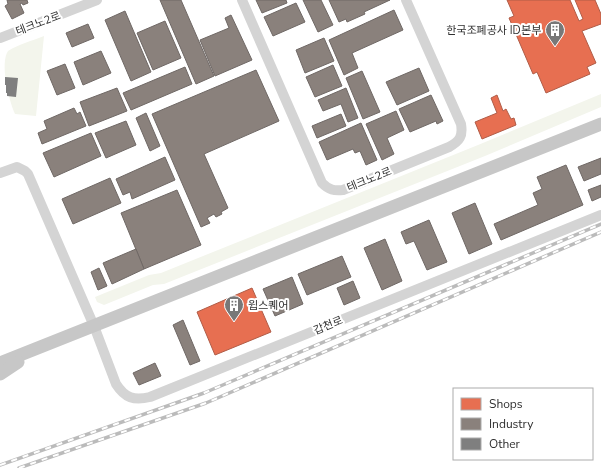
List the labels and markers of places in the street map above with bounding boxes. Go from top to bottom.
building icon: 한국조폐공사 ID본부 [544,19,566,47]
place label: 한국조폐공사 ID본부 [446,23,541,38]
building icon: 윕스퀘어 [223,294,245,322]
place label: 윕스퀘어 [248,298,288,313]

